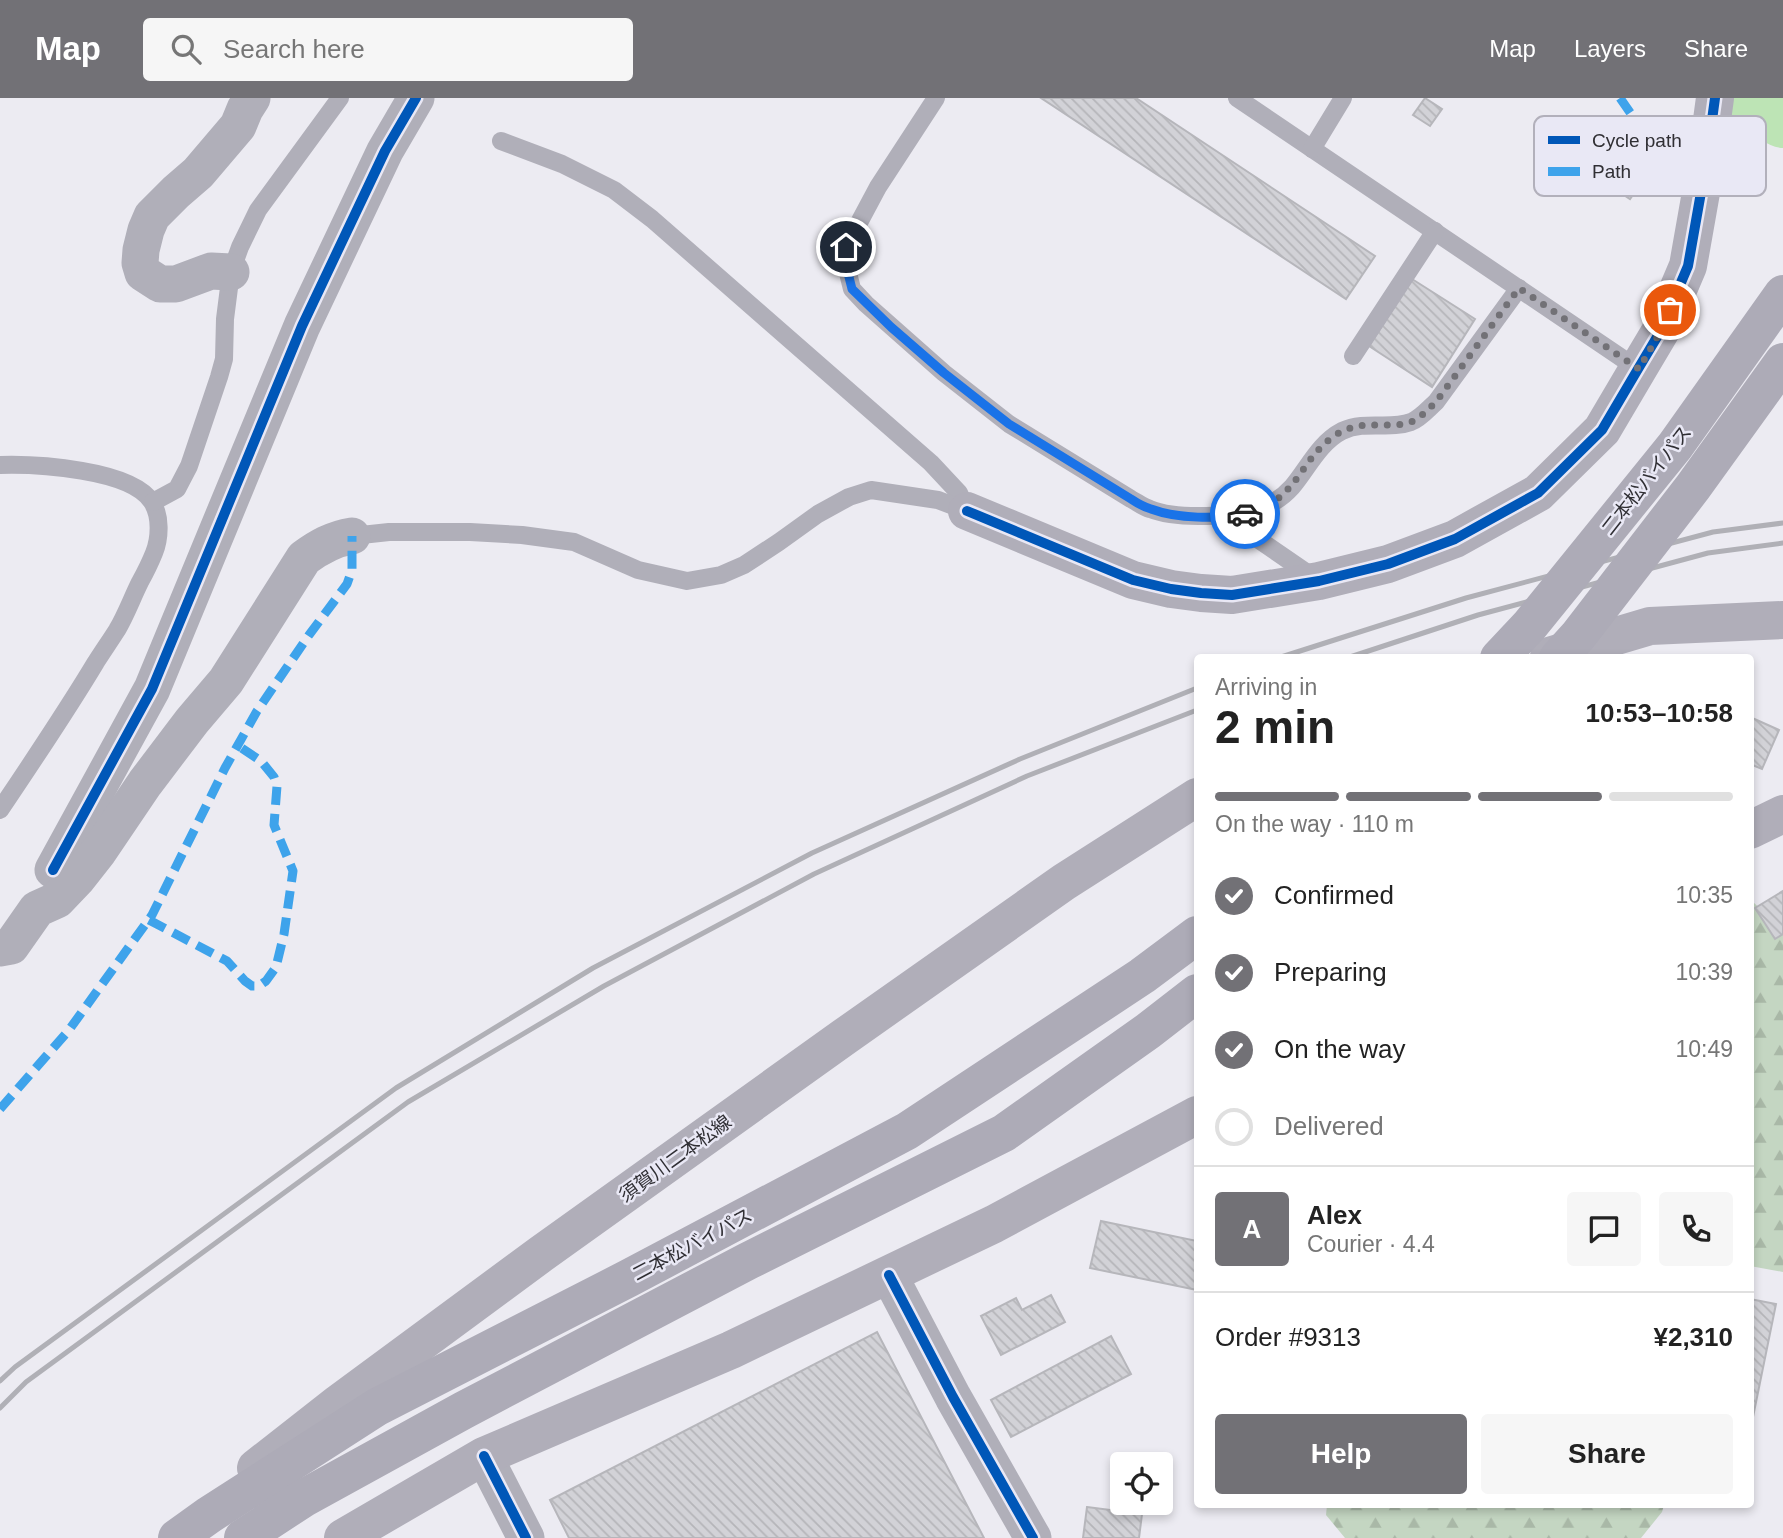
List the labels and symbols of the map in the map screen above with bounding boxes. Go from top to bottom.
legend [1534,116,1766,196]
text: Cycle path [1592,130,1682,151]
text: Path [1592,161,1631,182]
pin [816,217,876,277]
pin [1640,280,1700,340]
street label: 二本松バイパス [1597,422,1695,539]
courier [1210,479,1280,549]
street label: 須賀川二本松線 [615,1111,735,1206]
street label: 二本松バイパス [629,1204,756,1285]

